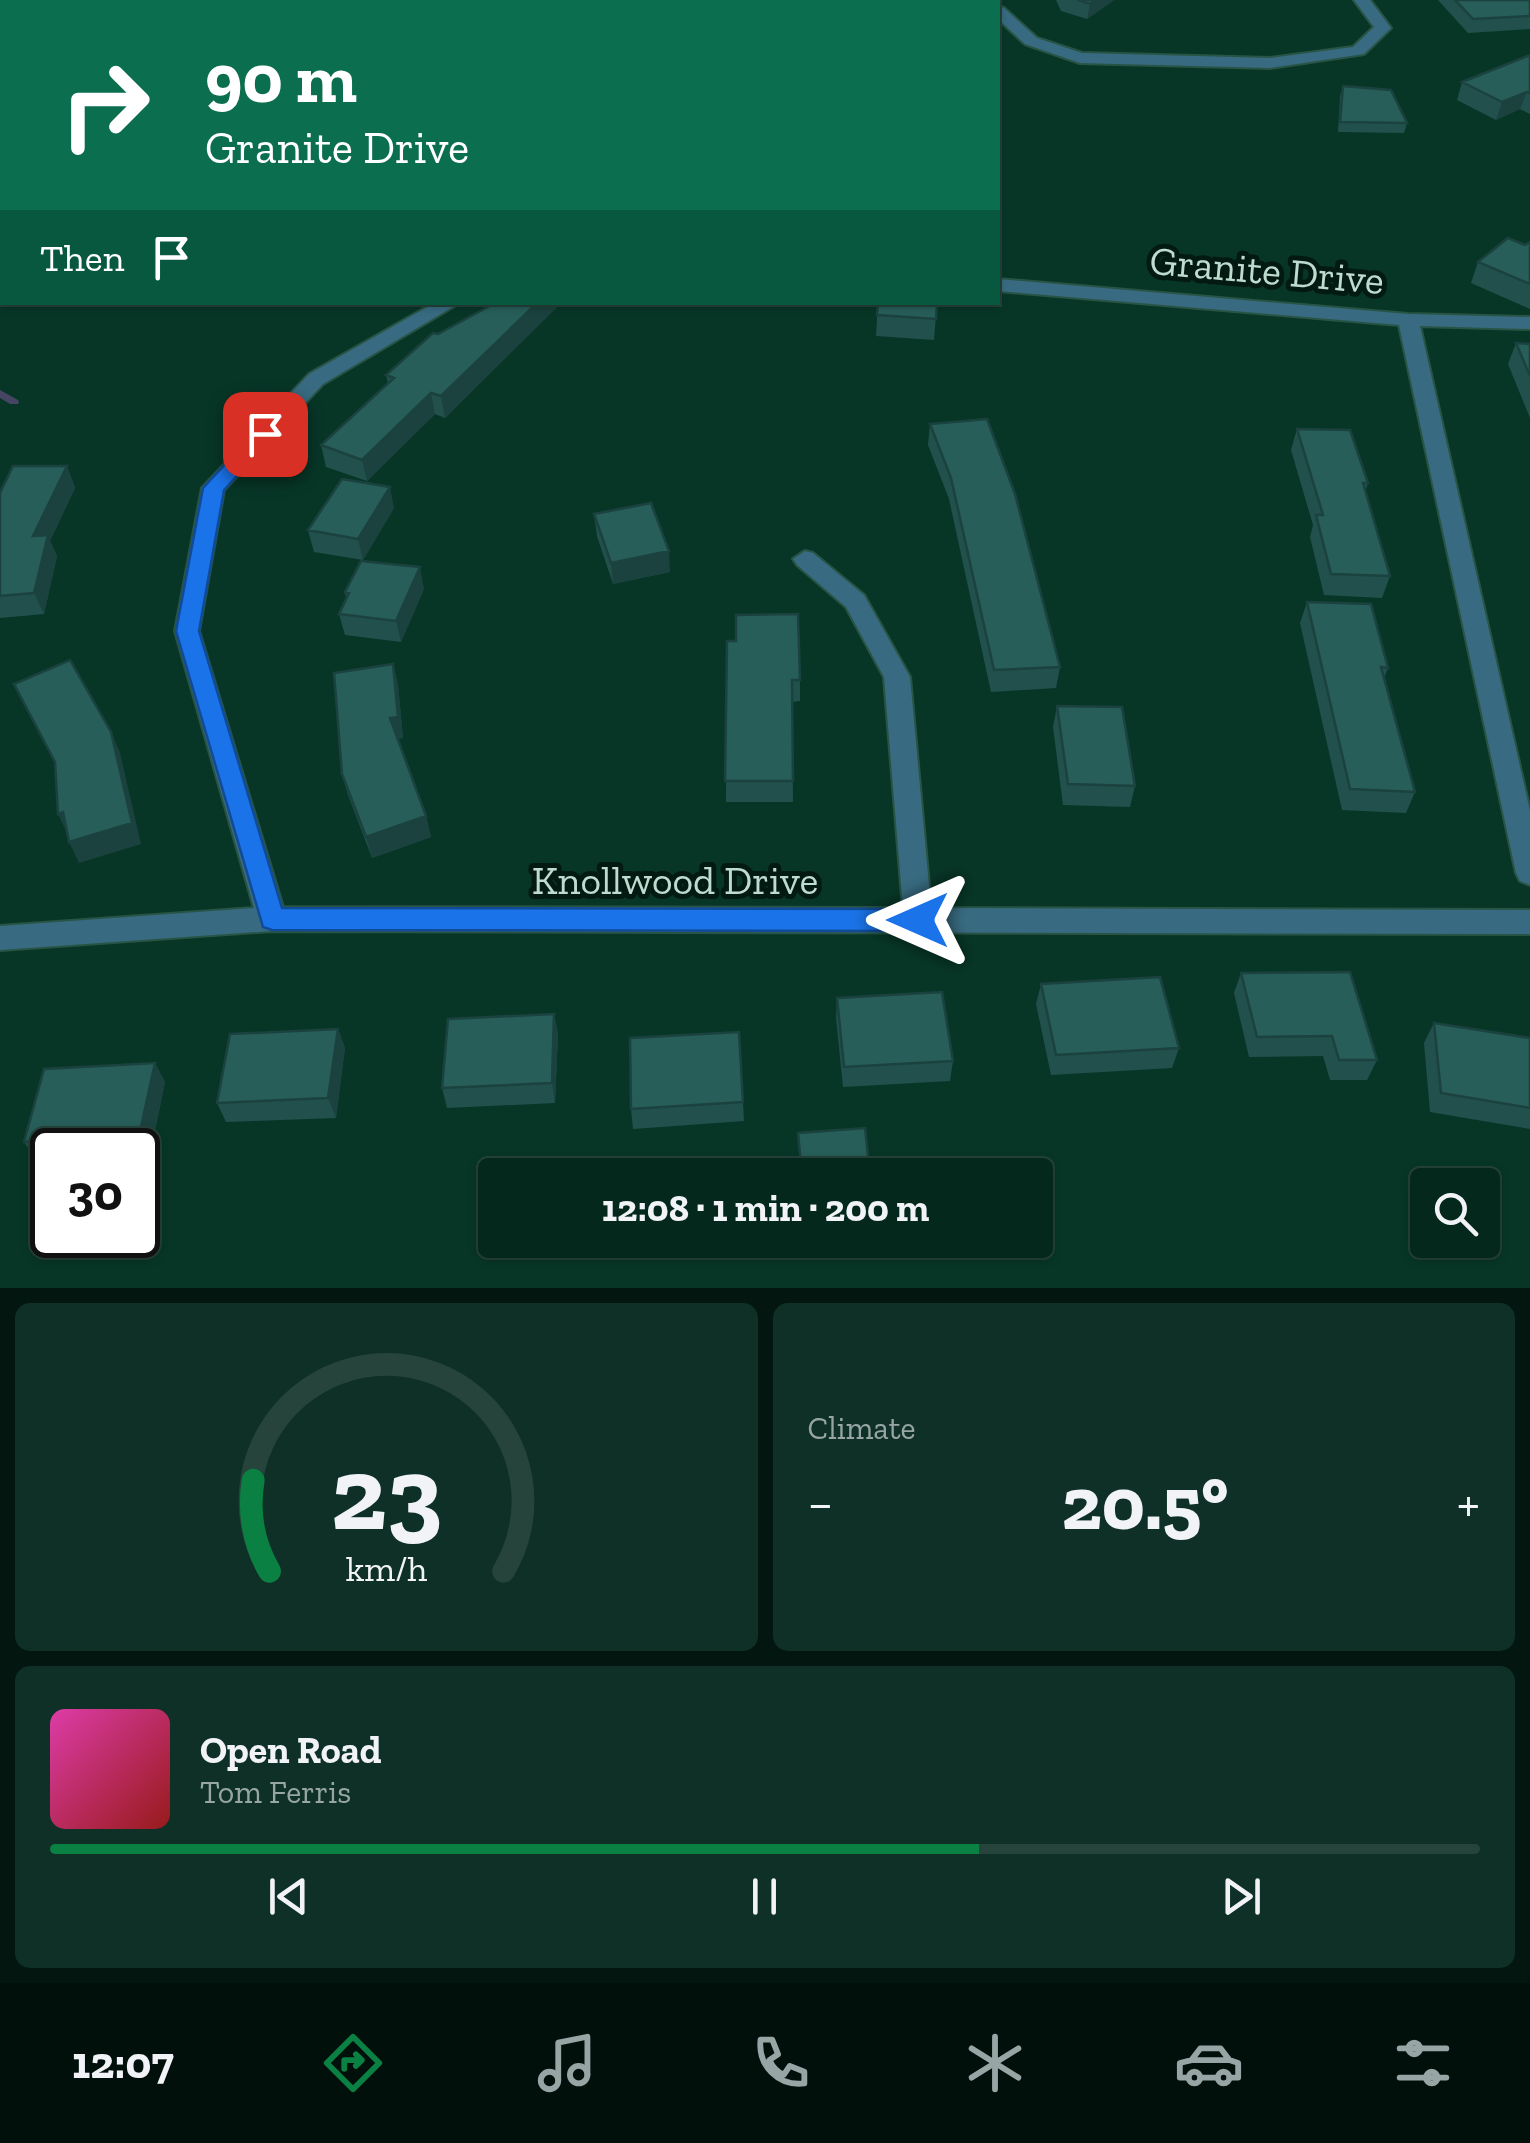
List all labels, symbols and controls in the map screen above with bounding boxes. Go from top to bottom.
text: 90 m [205,36,357,120]
icon: right [40,40,170,170]
text: Granite Drive [205,121,469,175]
icon: arrive [144,230,199,285]
text: Then [40,235,124,281]
street label: Granite Drive [1148,236,1386,304]
pin [223,392,308,477]
icon: arrive [238,407,293,462]
street label: Knollwood Drive [532,856,818,904]
position arrow [866,868,970,972]
speed limit sign: 30 [30,1128,160,1258]
map controls [1410,1168,1500,1258]
button: search [1410,1168,1500,1258]
text: 12:08 · 1 min · 200 m [602,1185,929,1231]
text: Climate [808,1409,916,1447]
text: 23 [331,1431,442,1556]
text: 20.5° [1062,1458,1229,1548]
text: − [808,1470,833,1536]
text: + [1457,1470,1480,1536]
text: km/h [345,1547,427,1590]
text: Open Road [200,1727,382,1773]
text: Tom Ferris [200,1773,351,1811]
icon: previous [261,1869,316,1924]
icon: pause [737,1869,792,1924]
icon: next [1214,1869,1269,1924]
icon: directions [318,2028,388,2098]
icon: music [532,2028,602,2098]
icon: phone [746,2028,816,2098]
icon: climate [960,2028,1030,2098]
icon: car [1174,2028,1244,2098]
icon: filters [1388,2028,1458,2098]
text: 12:07 [72,2036,174,2090]

